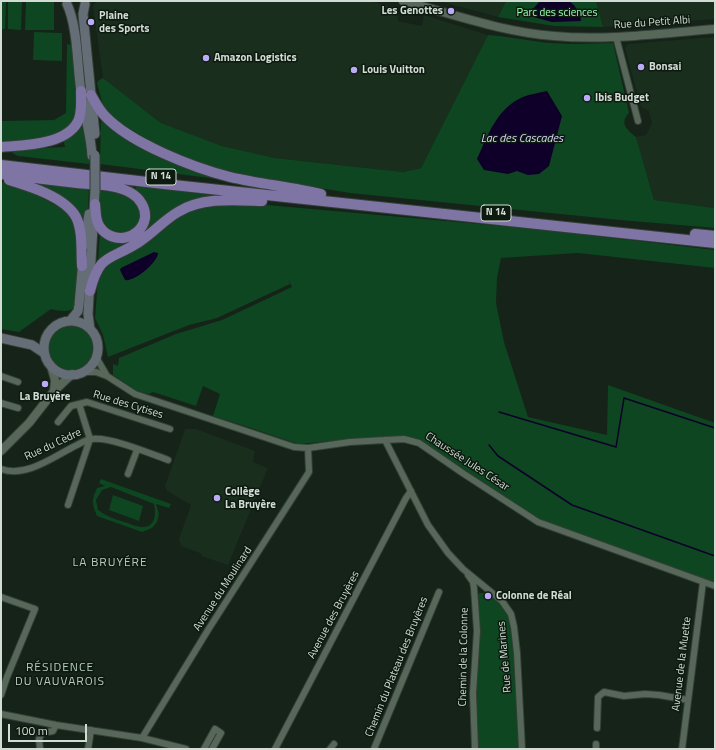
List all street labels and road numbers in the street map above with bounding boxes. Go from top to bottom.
street label: Rue du Petit Albi [613,14,691,32]
road number: N 14 [146,169,176,185]
road number: N 14 [481,205,511,221]
street label: Rue des Cytises [91,388,165,422]
street label: Rue du Cèdre [23,426,83,464]
street label: Chaussée Jules César [423,430,511,494]
street label: Avenue du Moulinard [191,544,255,634]
street label: Avenue des Bruyères [305,569,363,661]
street label: Chemin du Plateau des Bruyères [363,595,431,739]
street label: Chemin de la Colonne [457,607,471,707]
street label: Avenue de la Muette [670,616,694,712]
street label: Rue de Marines [495,621,515,693]

